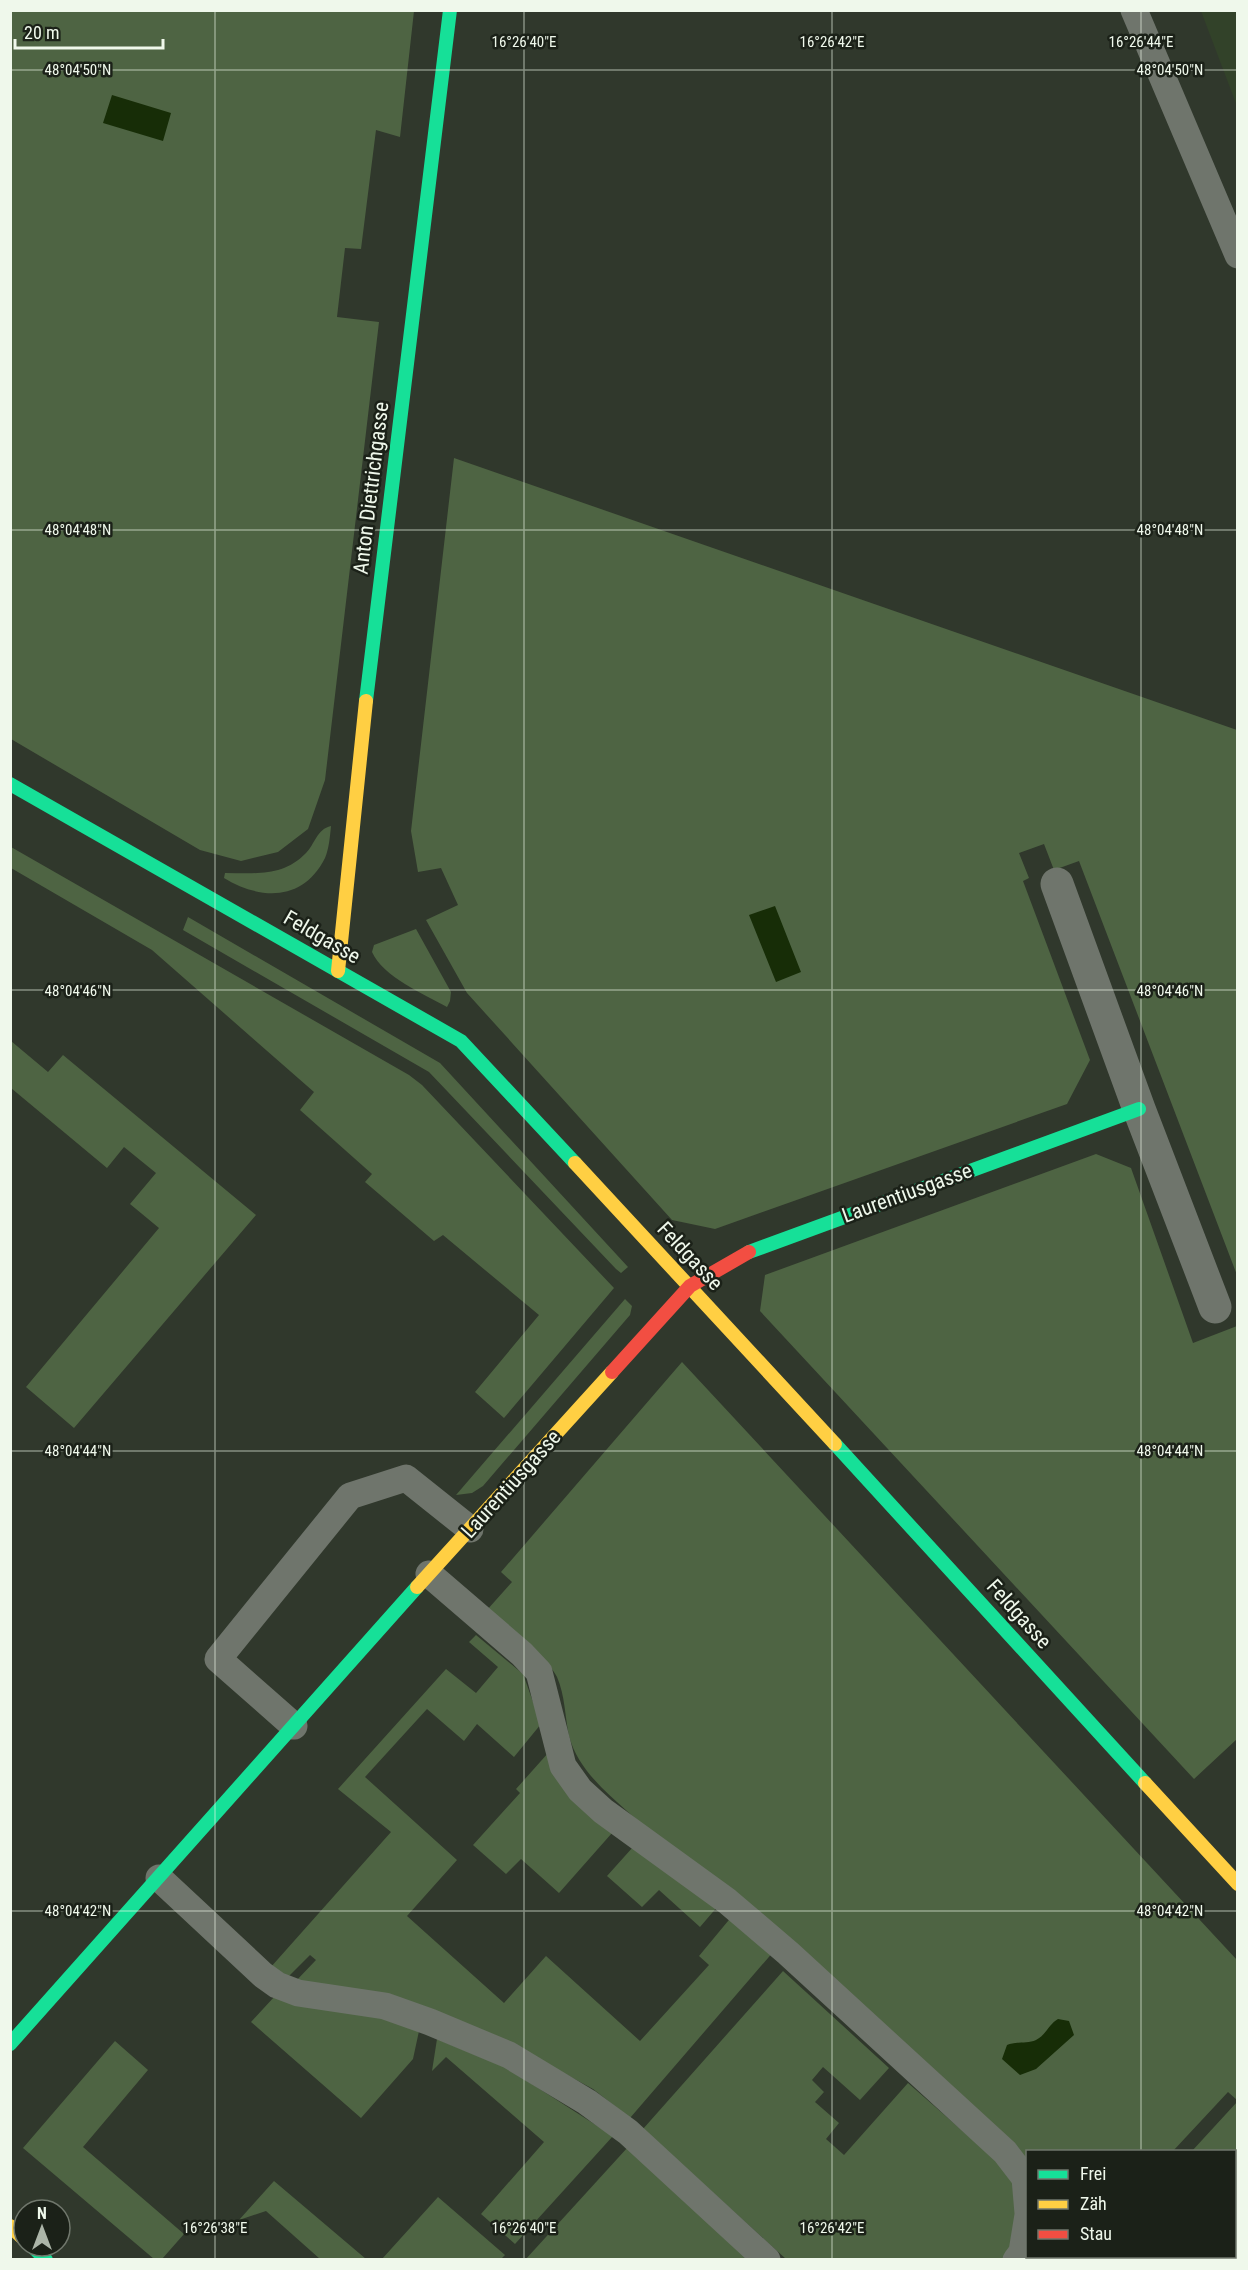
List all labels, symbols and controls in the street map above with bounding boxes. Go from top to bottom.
scale bar [15,12,164,50]
text: 20 m [24,22,59,43]
text: 16°26'40"E [492,33,556,51]
text: 16°26'42"E [800,33,864,51]
text: 16°26'44"E [1109,33,1173,51]
text: 48°04'50"N [45,61,111,79]
text: 48°04'50"N [1137,61,1203,79]
street label: Anton Diettrichgasse [349,400,393,576]
text: 48°04'48"N [45,521,111,539]
text: 48°04'48"N [1137,521,1203,539]
street label: Feldgasse [279,906,365,969]
text: 48°04'46"N [45,982,111,1000]
text: 48°04'46"N [1137,982,1203,1000]
street label: Laurentiusgasse [839,1158,975,1228]
street label: Feldgasse [652,1217,728,1295]
street label: Laurentiusgasse [456,1425,566,1543]
text: 48°04'44"N [45,1442,111,1460]
text: 48°04'44"N [1137,1442,1203,1460]
street label: Feldgasse [982,1575,1056,1653]
text: 48°04'42"N [45,1902,111,1920]
text: 48°04'42"N [1137,1902,1203,1920]
legend [1026,2150,1236,2258]
text: Frei [1080,2163,1106,2184]
text: Zäh [1080,2193,1107,2214]
north arrow [12,2198,72,2258]
text: N [37,2204,47,2223]
text: 16°26'38"E [183,2219,247,2237]
text: 16°26'40"E [492,2219,556,2237]
text: 16°26'42"E [800,2219,864,2237]
text: Stau [1080,2223,1112,2244]

